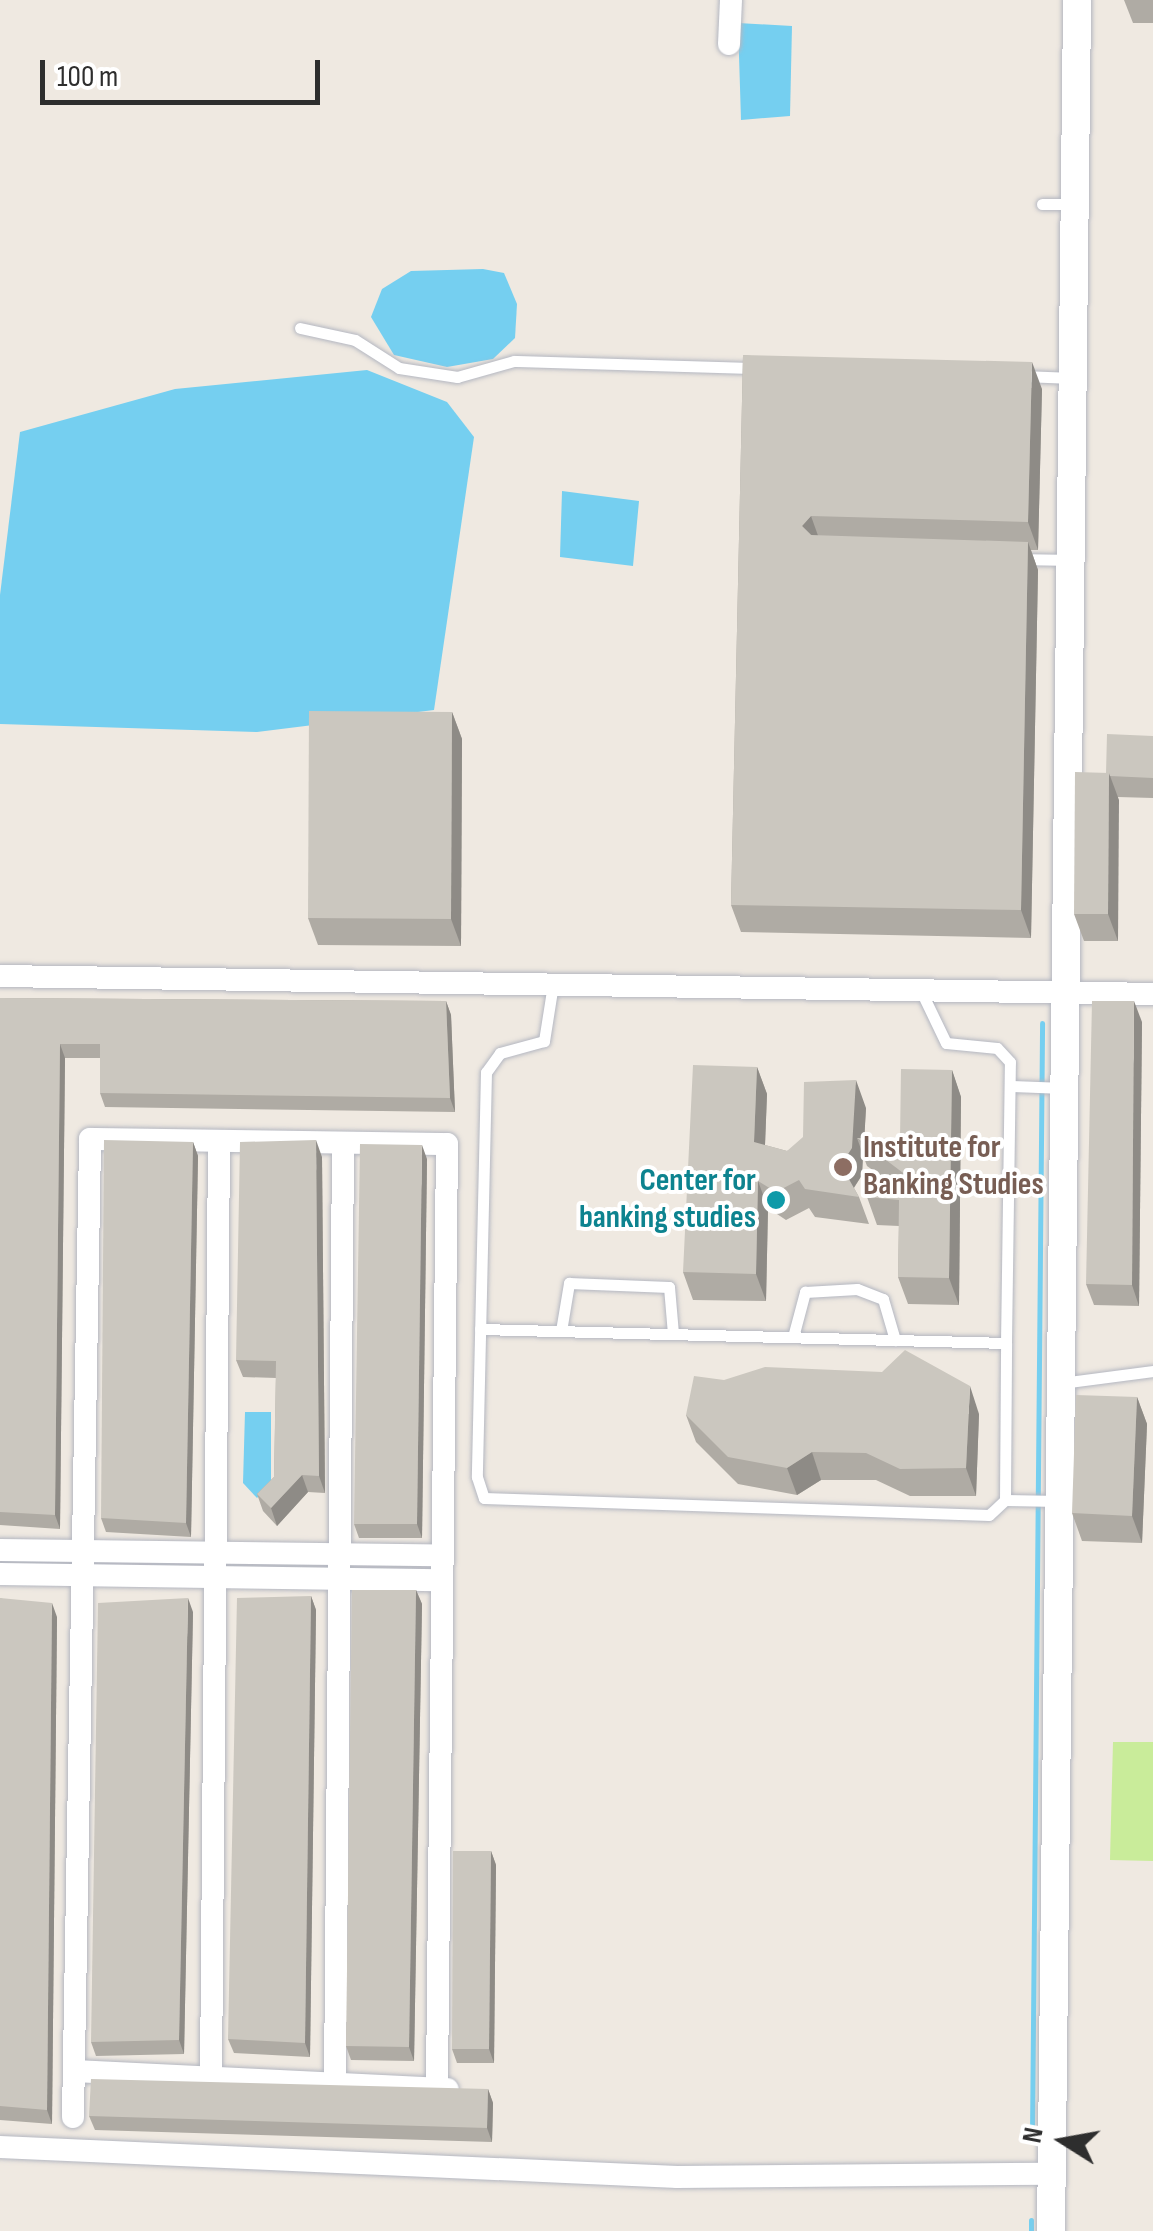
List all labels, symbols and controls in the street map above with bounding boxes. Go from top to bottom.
scale bar [45,40,325,102]
text: 100 m [57,59,118,95]
place label: Institute for Banking Studies [863,1130,1044,1205]
marker: Institute for Banking Studies [832,1156,854,1178]
place label: Center for banking studies [579,1163,756,1238]
marker: Center for banking studies [765,1189,787,1211]
north arrow [1013,2091,1113,2191]
text: N [1015,2125,1051,2146]

